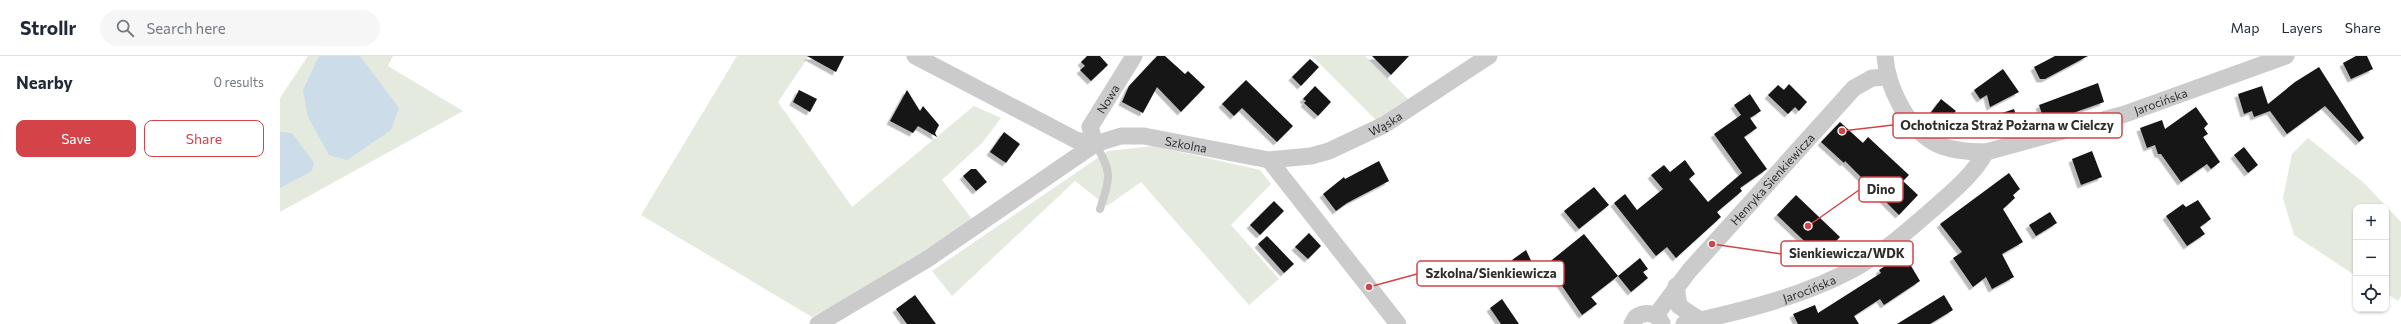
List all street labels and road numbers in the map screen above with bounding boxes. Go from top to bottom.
street label: Nowa [1093,82,1122,116]
street label: Jarocińska [2132,85,2189,118]
street label: Wąska [1366,108,1404,138]
street label: Henryka Sienkiewicza [1727,130,1817,228]
street label: Szkolna [1164,133,1208,155]
street label: Jarocińska [1781,272,1838,306]

